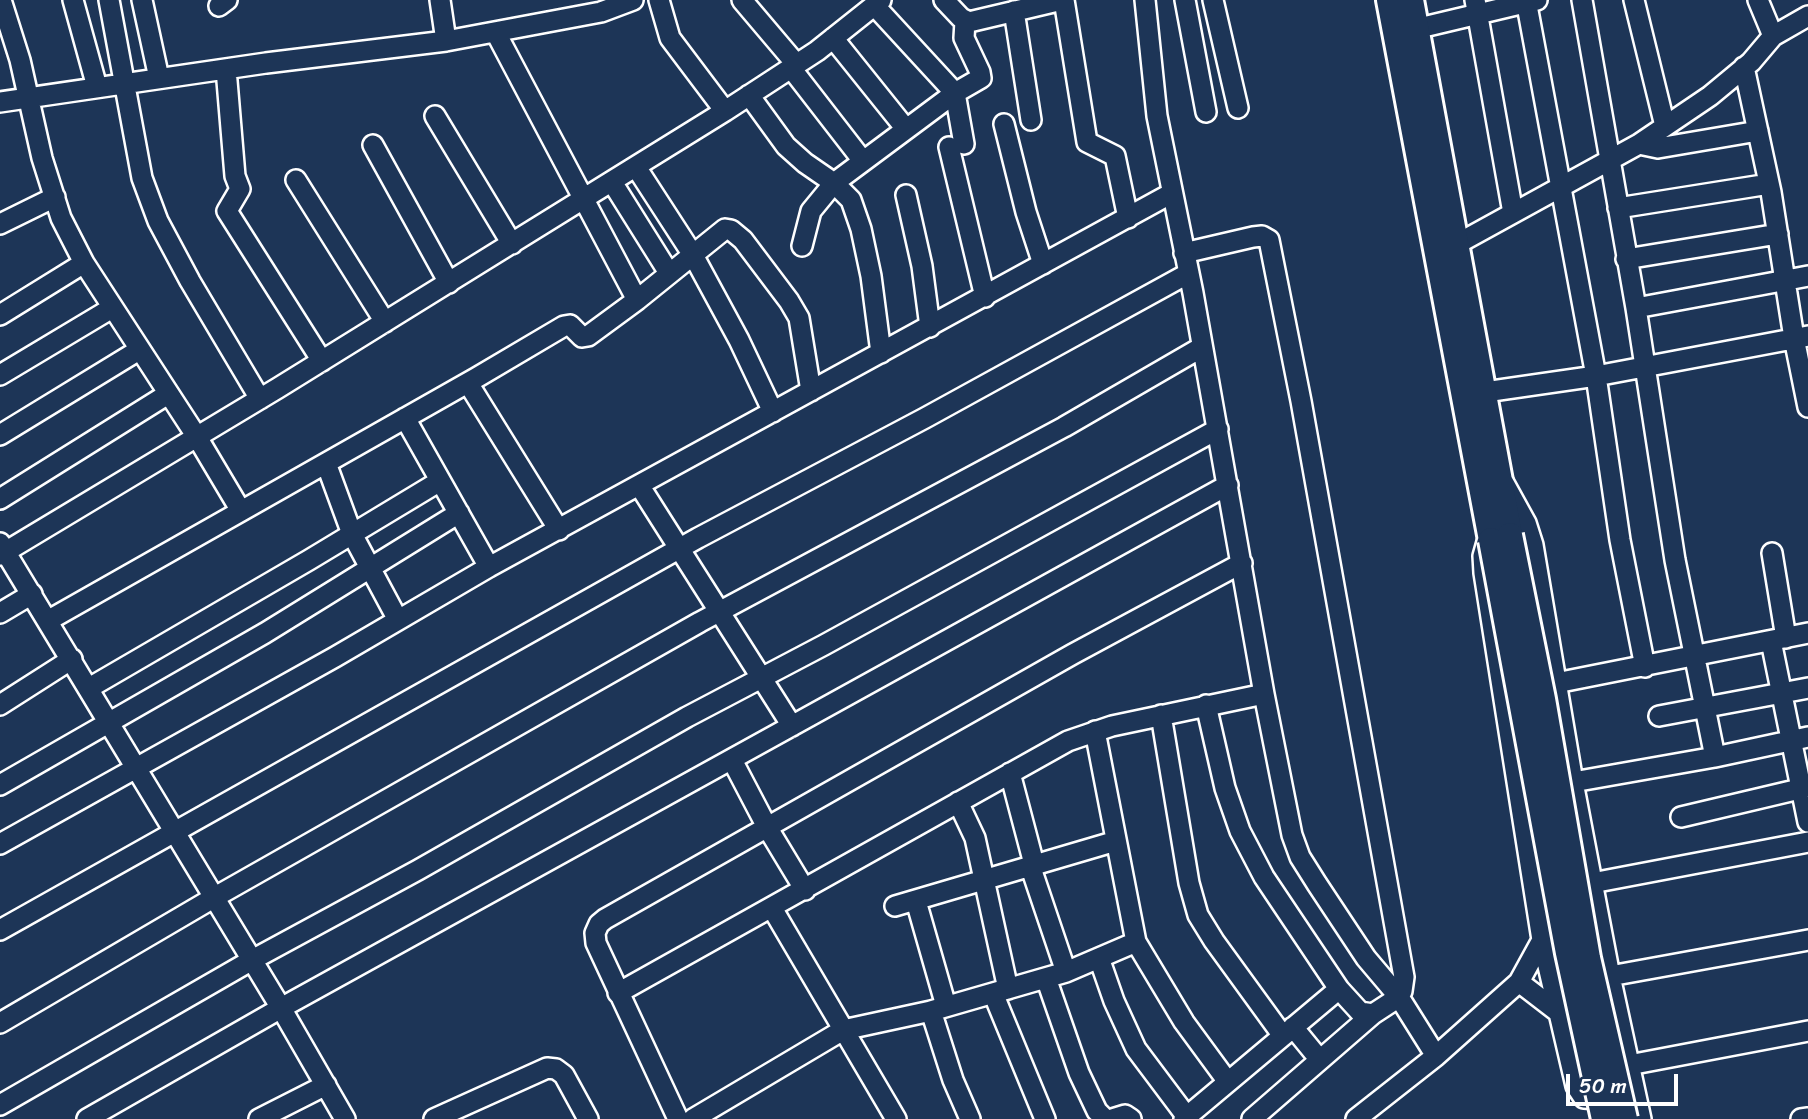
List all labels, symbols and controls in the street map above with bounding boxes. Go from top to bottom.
scale bar [1570,1060,1682,1104]
text: 50 m [1579,1067,1627,1105]

